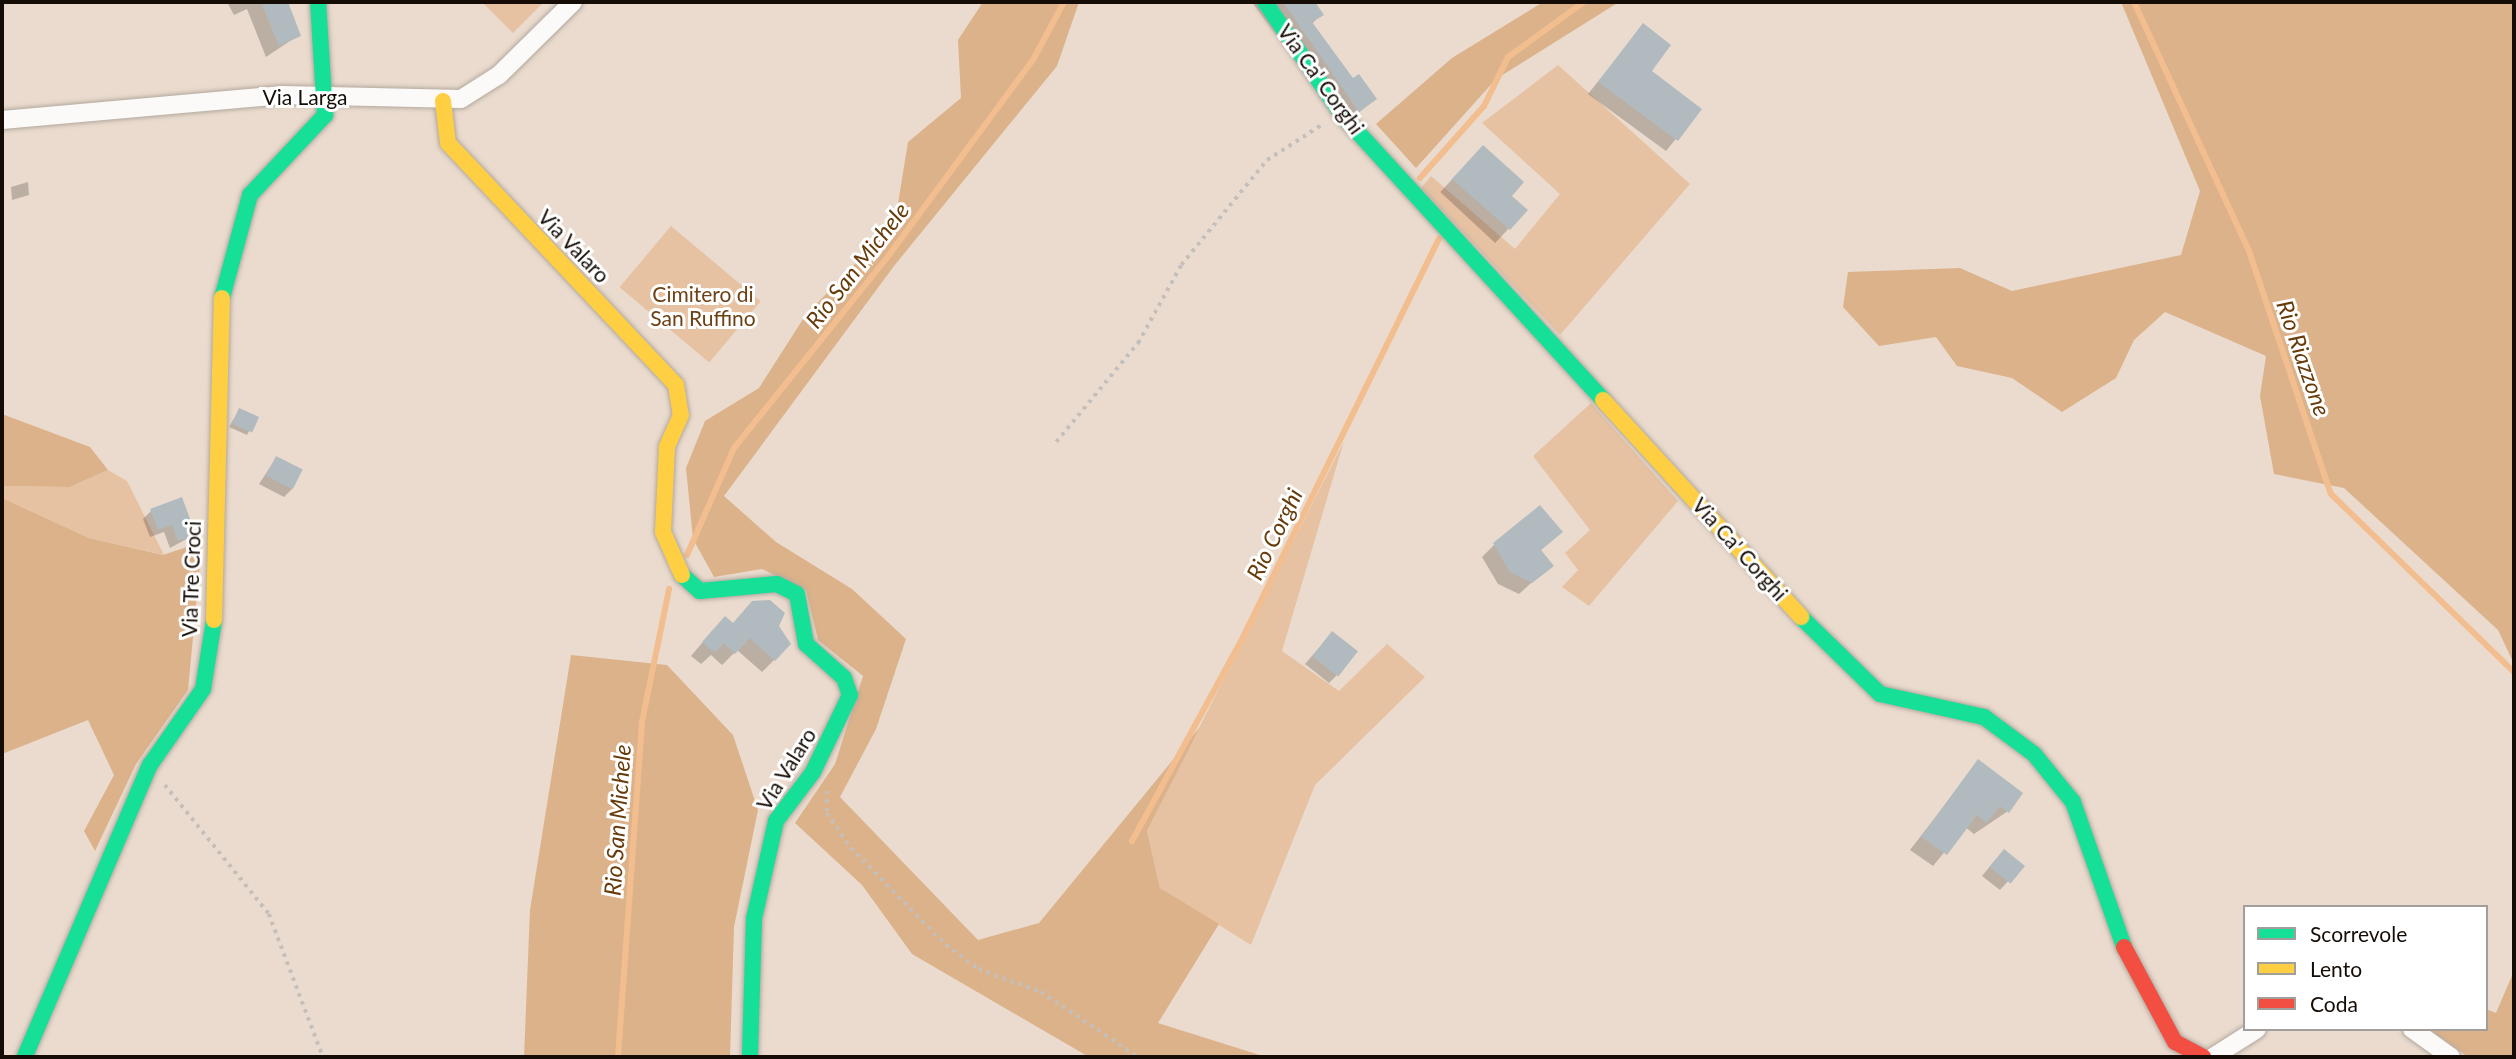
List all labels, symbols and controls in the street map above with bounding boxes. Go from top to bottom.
street label: Via Ca' Corghi [1273,19,1369,139]
street label: Via Larga [262,84,348,110]
water label: Rio San Michele [799,197,915,333]
street label: Via Valaro [533,204,615,288]
park label: Cimitero di San Ruffino [650,281,756,331]
water label: Rio Riazzone [2271,297,2337,419]
water label: Rio Corghi [1240,484,1308,584]
street label: Via Ca' Corghi [1687,492,1793,606]
street label: Via Tre Croci [176,520,206,638]
street label: Via Valaro [751,723,821,815]
water label: Rio San Michele [598,743,636,897]
legend [2243,905,2488,1031]
text: Scorrevole [2310,921,2407,946]
text: Lento [2310,956,2362,981]
text: Coda [2310,991,2358,1016]

